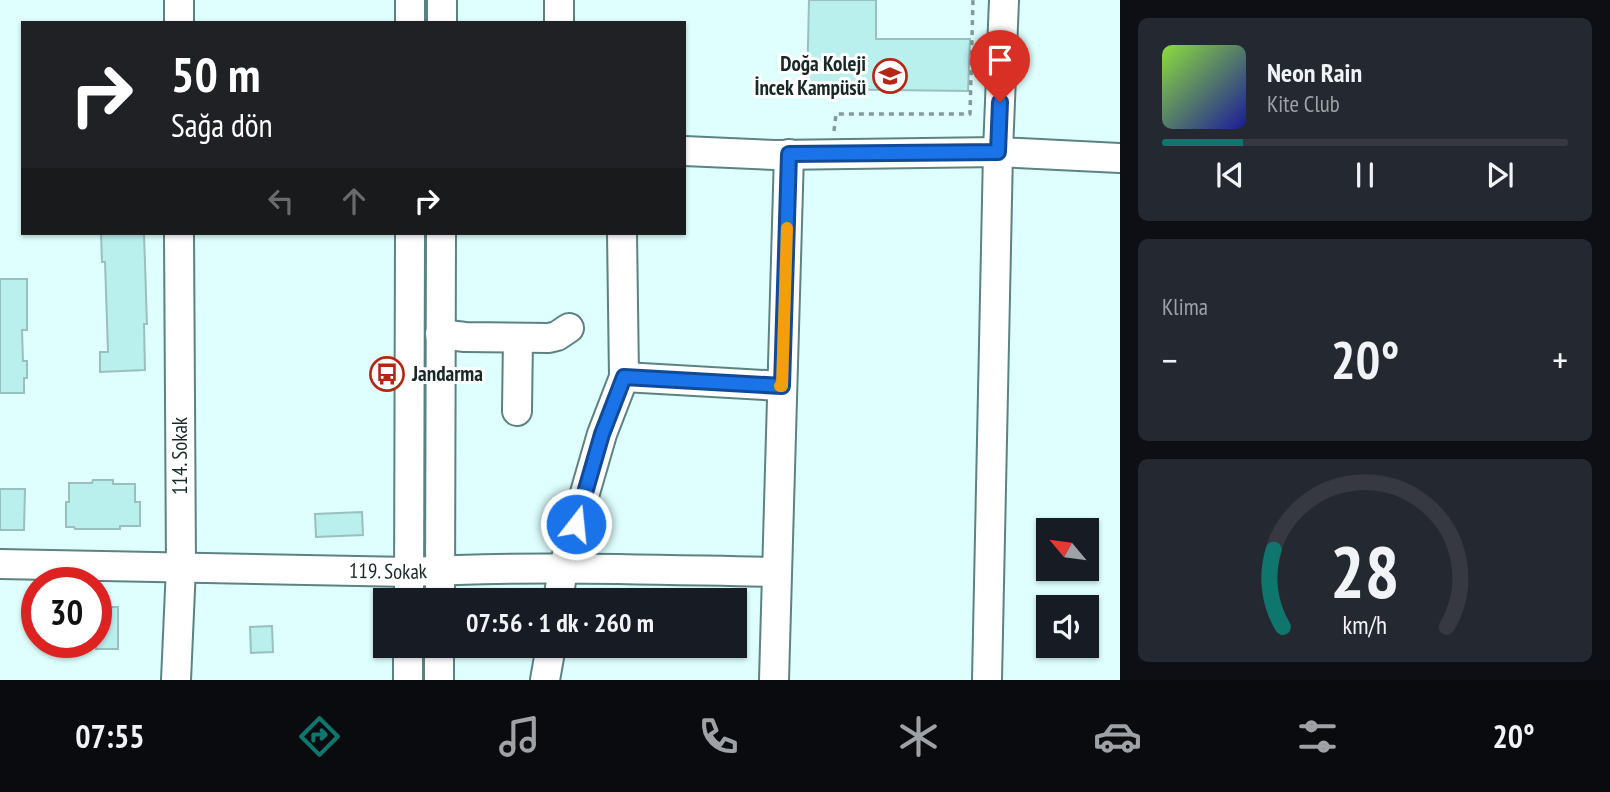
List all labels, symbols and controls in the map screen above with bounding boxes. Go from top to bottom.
pin [970,30,1030,102]
icon: arrive [981,41,1019,79]
text: 50 m [171,42,260,106]
icon: right [56,49,147,140]
place label: Doğa Koleji İncek Kampüsü [754,50,866,101]
text: Neon Rain [1267,56,1362,89]
school or university icon: Doğa Koleji İncek Kampüsü [871,57,909,95]
text: Kite Club [1267,89,1340,118]
text: Sağa dön [171,104,273,146]
icon: previous [1211,156,1249,194]
icon: pause [1346,156,1384,194]
icon: next [1481,156,1519,194]
icon: left [262,182,300,220]
icon: ahead [335,182,373,220]
icon: right [408,182,446,220]
text: Klima [1162,292,1208,321]
text: 20° [1331,326,1399,393]
text: − [1162,335,1178,384]
text: + [1552,335,1568,384]
bus stop icon: Jandarma [368,355,406,393]
place label: Jandarma [411,360,483,387]
street label: 114. Sokak [166,417,193,495]
position arrow [539,487,613,561]
north arrow [1036,518,1099,581]
map controls [1036,518,1099,658]
text: 28 [1330,523,1400,617]
street label: 119. Sokak [349,557,428,585]
speed limit sign: 30 [21,567,112,658]
button: sound [1036,595,1099,658]
text: 07:56 · 1 dk · 260 m [466,606,654,639]
text: km/h [1343,608,1387,640]
icon: directions [295,712,344,761]
icon: music [495,712,544,761]
icon: phone [694,712,743,761]
icon: climate [894,712,943,761]
icon: car [1093,712,1142,761]
icon: filters [1293,712,1342,761]
text: 07:55 [75,715,145,757]
text: 20° [1492,715,1535,757]

